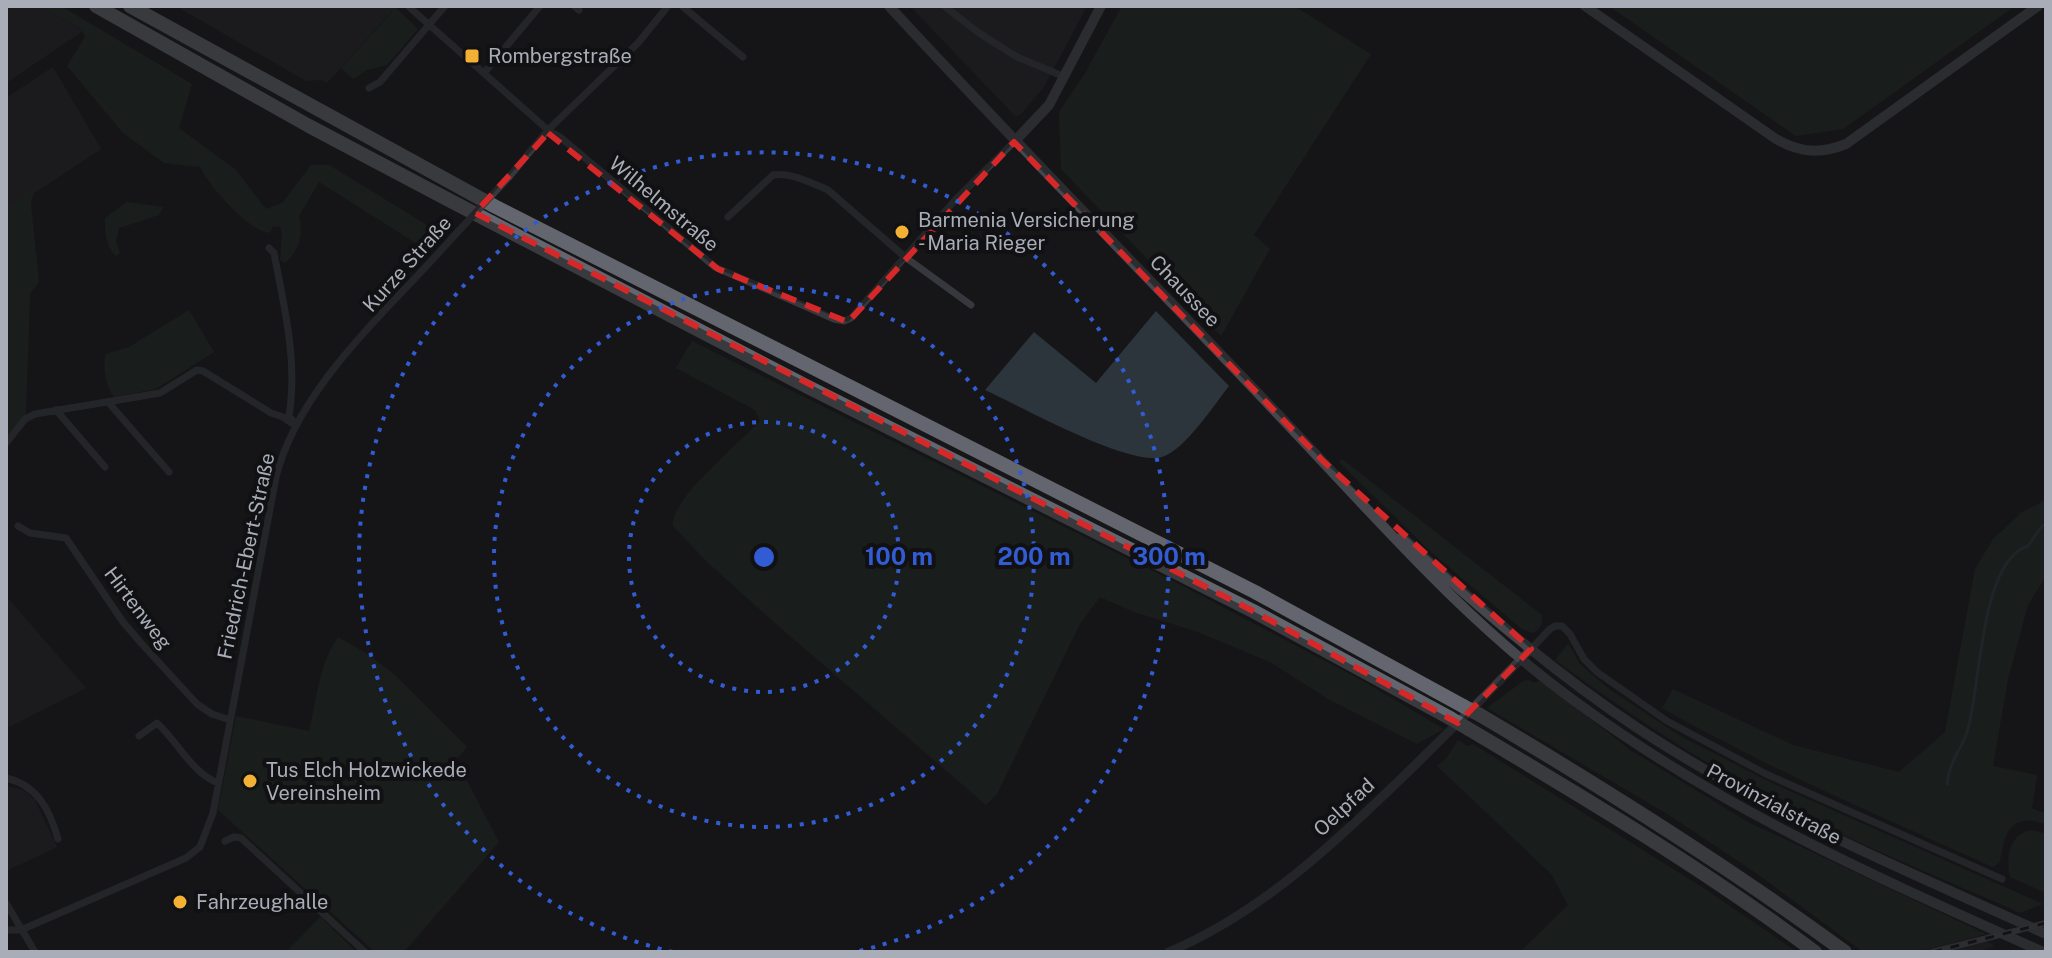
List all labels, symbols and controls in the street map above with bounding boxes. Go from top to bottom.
place label: Rombergstraße [488,44,632,68]
marker: Rombergstraße [463,47,481,65]
street label: Wilhelmstraße [604,151,724,257]
place label: Barmenia Versicherung - Maria Rieger [918,208,1135,255]
street label: Kurze Straße [358,211,456,317]
marker: Barmenia Versicherung - Maria Rieger [893,223,911,241]
street label: Chaussee [1145,250,1225,332]
street label: Friedrich-Ebert-Straße [212,451,280,661]
text: 100 m [865,542,933,570]
text: 200 m [997,542,1071,570]
text: 300 m [1132,542,1206,570]
centre of rings [750,543,778,571]
street label: Hirtenweg [99,562,177,654]
place label: Tus Elch Holzwickede Vereinsheim [266,758,467,805]
street label: Provinzialstraße [1703,758,1845,850]
marker: Tus Elch Holzwickede Vereinsheim [241,772,259,790]
street label: Oelpfad [1309,773,1379,841]
place label: Fahrzeughalle [196,890,328,914]
marker: Fahrzeughalle [171,893,189,911]

